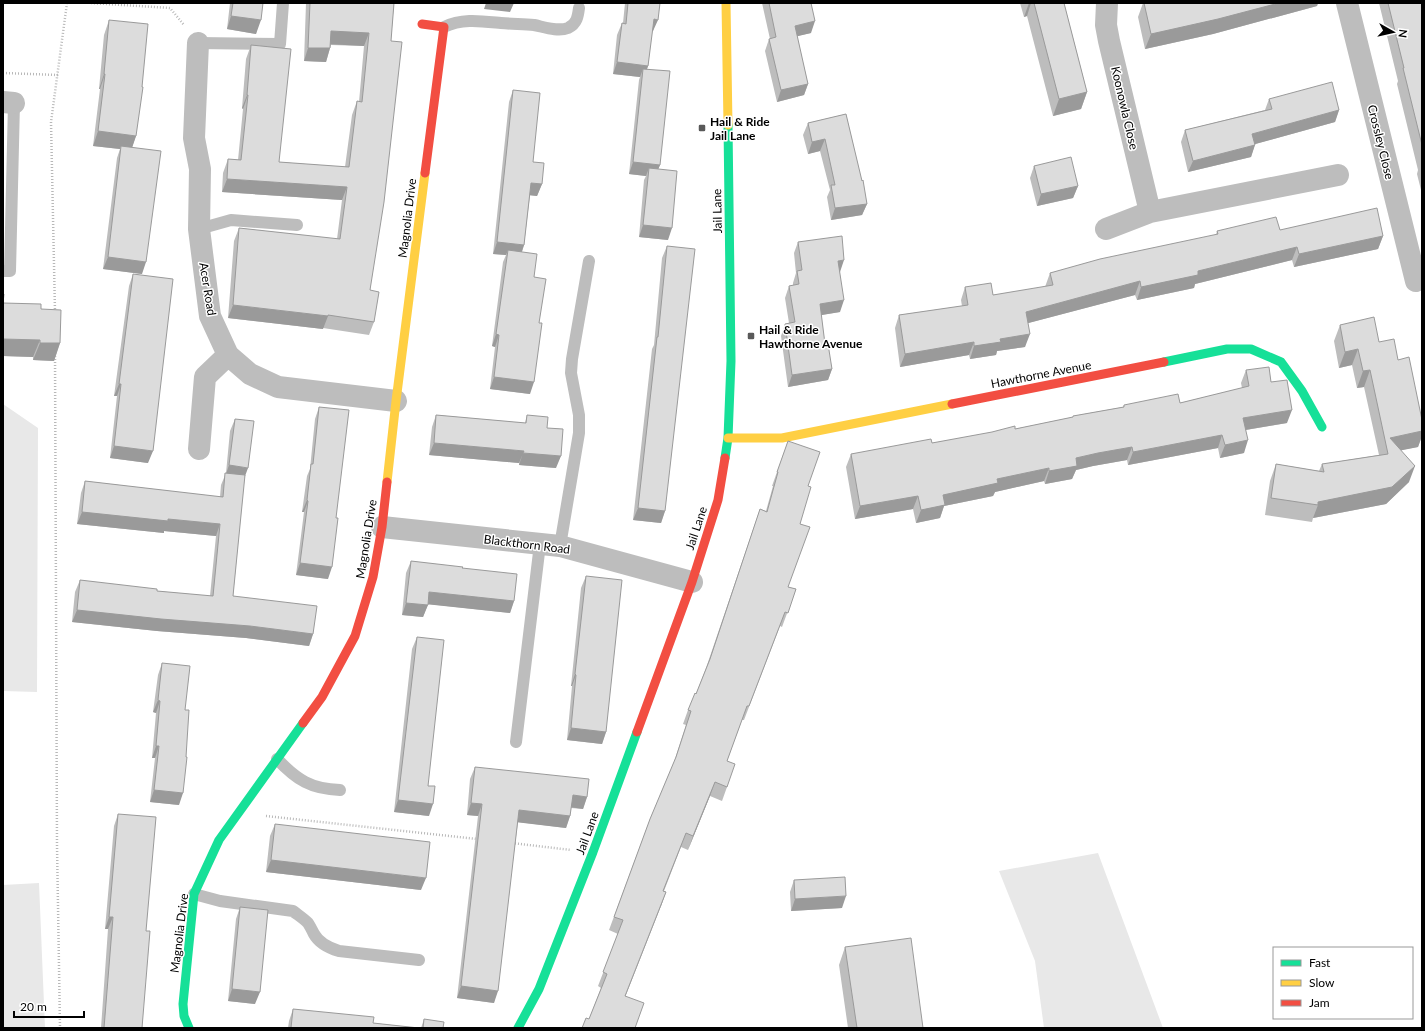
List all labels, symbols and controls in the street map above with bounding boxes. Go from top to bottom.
north arrow [1373,12,1413,52]
text: N [1396,28,1410,39]
street label: Koonowla Close [1108,65,1142,151]
street label: Crossley Close [1364,103,1398,181]
place label: Hail & Ride Jail Lane [710,114,770,143]
marker: Hail & Ride Jail Lane [697,123,707,133]
street label: Magnolia Drive [395,177,419,259]
street label: Jail Lane [709,188,725,234]
street label: Acer Road [196,261,220,317]
place label: Hail & Ride Hawthorne Avenue [759,322,863,351]
marker: Hail & Ride Hawthorne Avenue [746,331,756,341]
street label: Hawthorne Avenue [990,357,1092,391]
street label: Magnolia Drive [352,498,380,580]
street label: Jail Lane [682,504,710,552]
street label: Blackthorn Road [483,531,571,557]
street label: Jail Lane [572,809,602,857]
street label: Magnolia Drive [167,892,191,974]
legend [1273,947,1413,1019]
text: Fast [1309,955,1331,970]
text: Slow [1309,975,1335,990]
scale bar [14,993,84,1019]
text: Jam [1309,995,1330,1010]
text: 20 m [20,999,47,1014]

